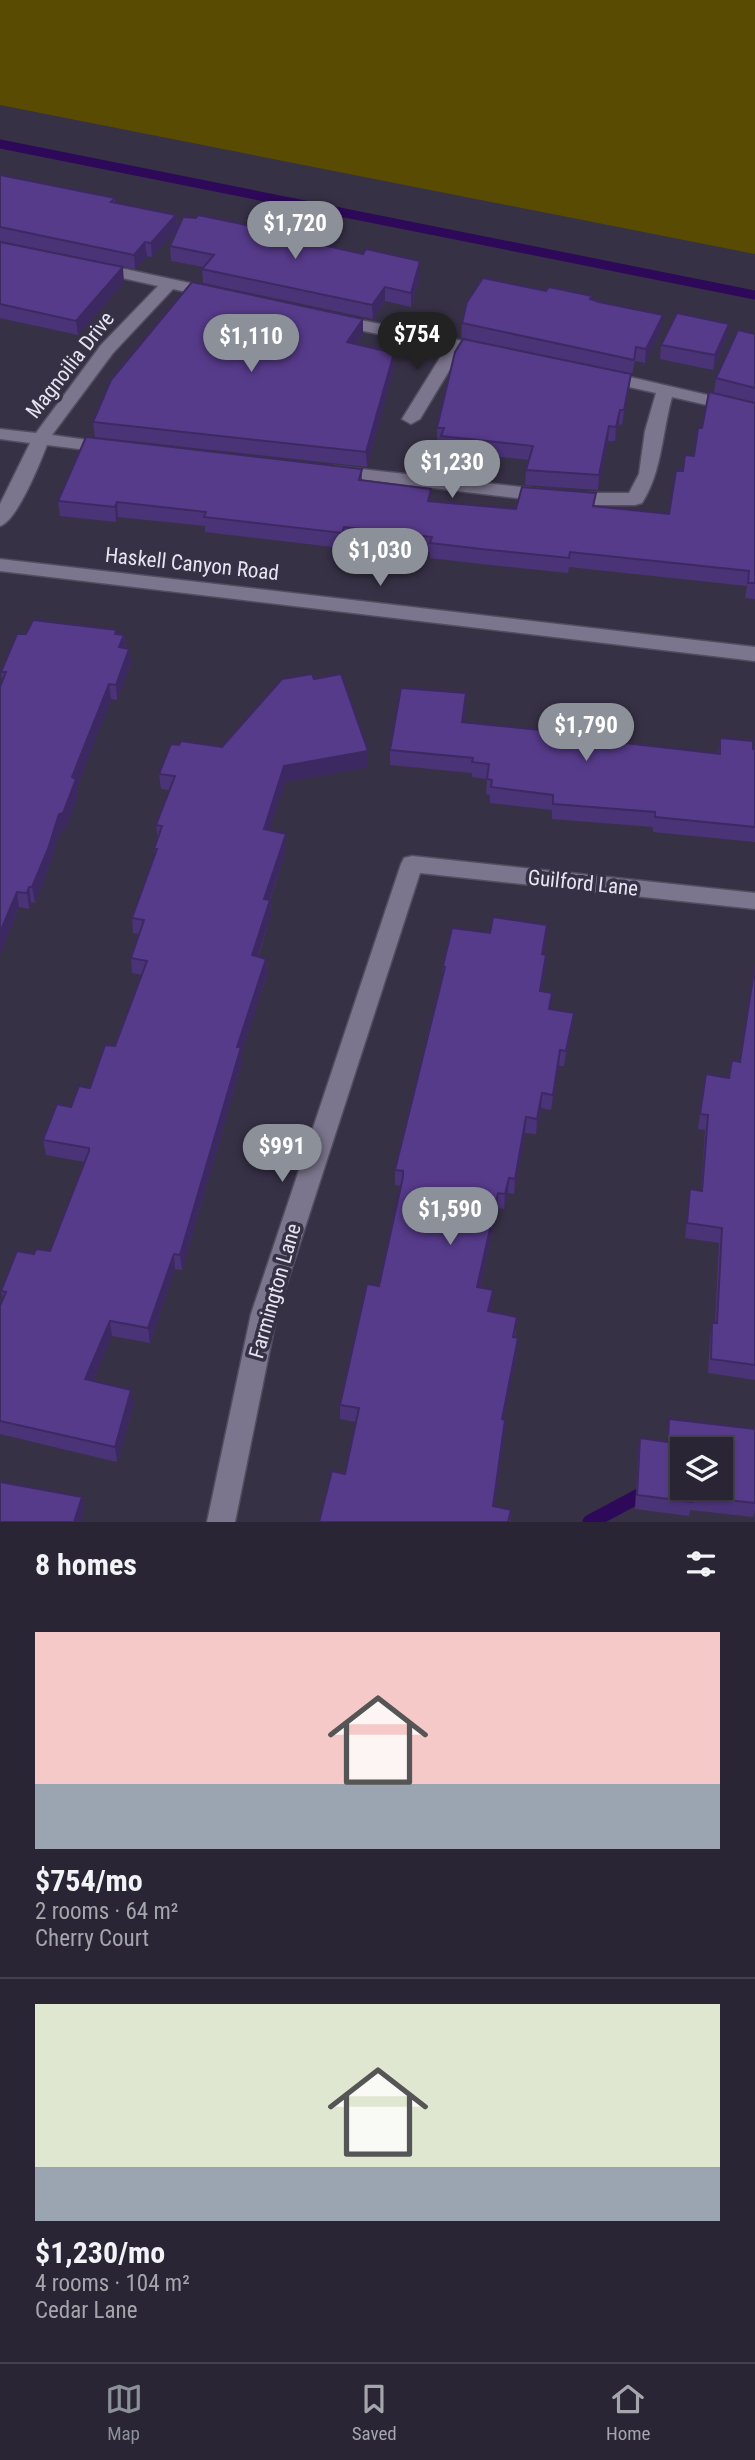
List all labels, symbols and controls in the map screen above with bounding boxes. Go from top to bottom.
pin: $1,720 [238,202,352,261]
text: $1,720 [263,210,327,237]
street label: Magnoilia Drive [21,307,119,423]
pin: $754 [376,312,458,372]
pin: $1,110 [194,314,308,374]
text: $754 [394,321,440,348]
text: $1,110 [219,323,283,350]
pin: $1,230 [395,440,509,500]
text: $1,230 [420,449,484,476]
pin: $1,030 [323,528,437,588]
text: $1,030 [348,537,412,564]
street label: Haskell Canyon Road [104,543,280,585]
pin: $1,790 [529,704,643,763]
text: $1,790 [554,712,618,739]
street label: Guilford Lane [527,865,640,901]
pin: $991 [241,1124,323,1184]
text: $991 [259,1133,305,1160]
pin: $1,590 [393,1188,507,1247]
text: $1,590 [418,1196,482,1223]
street label: Farmington Lane [244,1221,306,1361]
map controls [670,1437,733,1500]
button: layers [670,1437,733,1500]
icon: filters [682,1545,720,1583]
text: 8 homes [35,1547,137,1582]
icon: home [315,1677,441,1803]
text: $754/mo [35,1863,143,1898]
text: 2 rooms · 64 m² [35,1898,178,1925]
text: Cherry Court [35,1925,149,1952]
icon: home [315,2049,441,2175]
text: $1,230/mo [35,2235,165,2270]
text: 4 rooms · 104 m² [35,2270,190,2297]
text: Cedar Lane [35,2297,137,2324]
tab: Map [105,2380,143,2445]
tab: Saved [352,2380,397,2445]
tab: Home [606,2380,650,2445]

